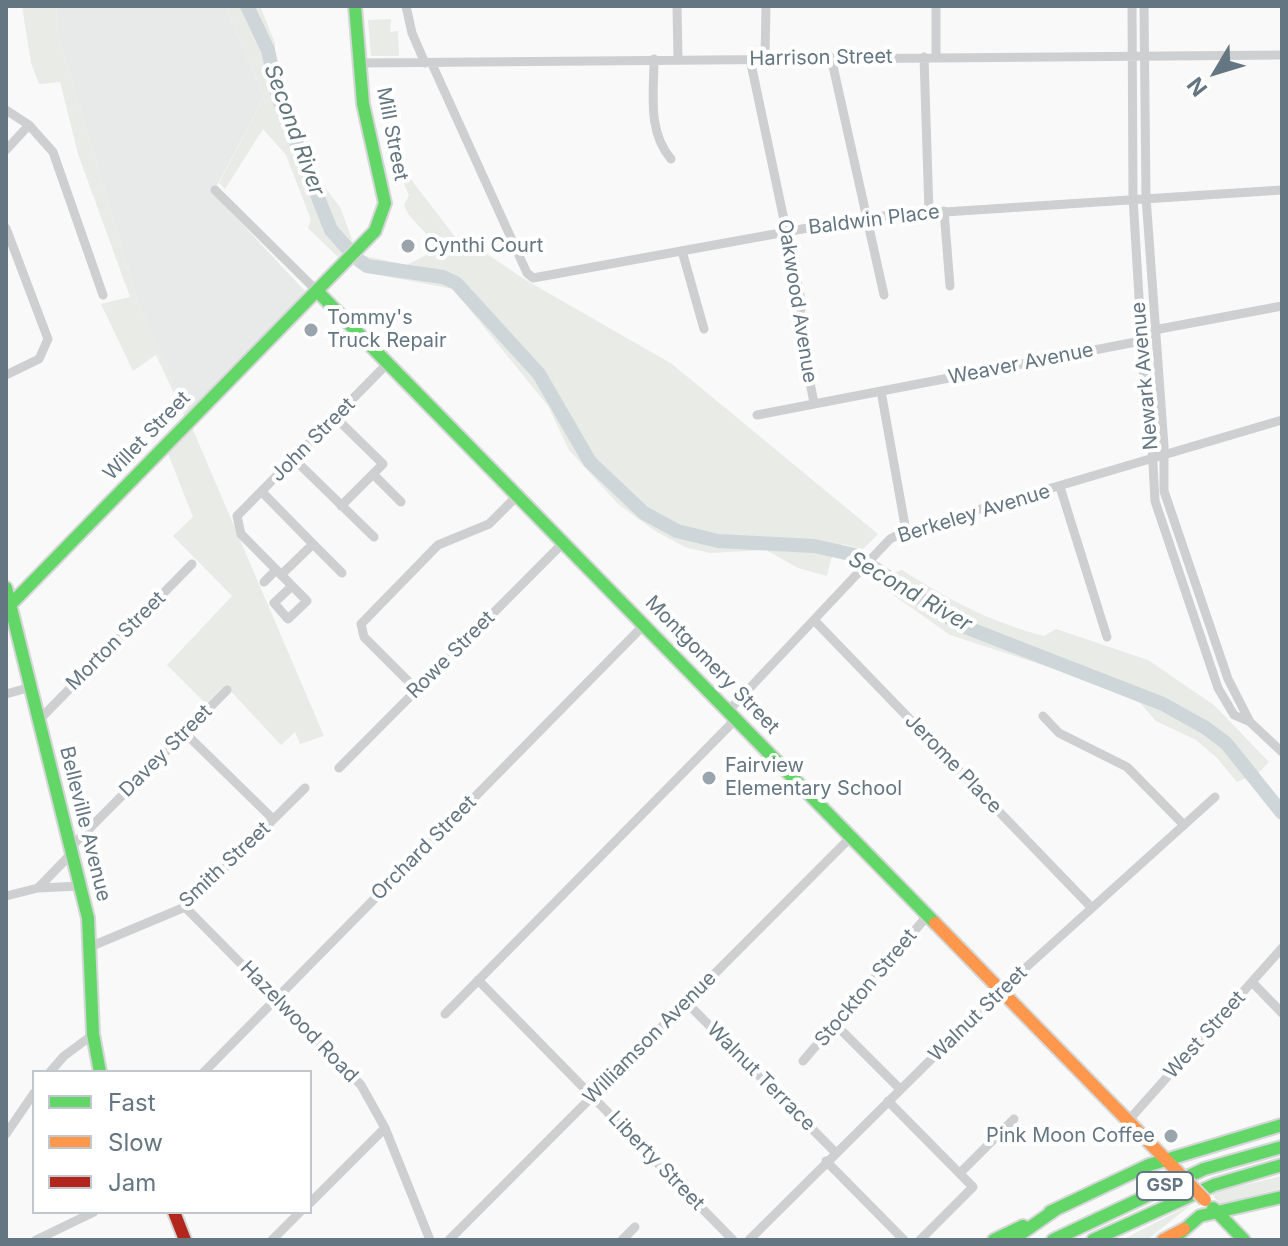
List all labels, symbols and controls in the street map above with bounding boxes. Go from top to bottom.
north arrow [1176,32,1256,112]
street label: Harrison Street [749,45,893,71]
water label: Second River [258,61,330,199]
text: N [1182,72,1212,101]
street label: Mill Street [371,85,413,183]
street label: Baldwin Place [807,200,941,240]
street label: Oakwood Avenue [772,217,822,385]
place label: Cynthi Court [424,234,543,258]
marker: Cynthi Court [399,237,417,255]
street label: Newark Avenue [1127,301,1163,451]
place label: Tommy's Truck Repair [327,306,446,353]
marker: Tommy's Truck Repair [302,321,320,339]
street label: Weaver Avenue [946,338,1096,390]
street label: Willet Street [99,386,195,486]
street label: John Street [266,393,360,487]
street label: Berkeley Avenue [895,479,1053,549]
water label: Second River [844,546,976,638]
street label: Morton Street [62,587,170,695]
street label: Montgomery Street [640,591,784,739]
street label: Rowe Street [402,606,500,704]
street label: Davey Street [115,700,217,802]
street label: Jerome Place [900,709,1006,819]
street label: Belleville Avenue [54,744,116,904]
place label: Fairview Elementary School [725,754,902,801]
marker: Fairview Elementary School [700,769,718,787]
street label: Orchard Street [367,791,481,905]
street label: Smith Street [175,817,275,913]
street label: Stockton Street [810,924,922,1052]
street label: Hazelwood Road [235,956,363,1088]
street label: Walnut Street [924,961,1032,1067]
street label: Williamson Avenue [579,967,721,1109]
street label: West Street [1159,986,1251,1084]
street label: Walnut Terrace [702,1018,820,1136]
legend [32,1070,312,1214]
text: Fast [108,1088,156,1117]
street label: Liberty Street [603,1107,709,1215]
place label: Pink Moon Coffee [986,1124,1155,1148]
marker: Pink Moon Coffee [1162,1127,1180,1145]
text: Slow [108,1128,163,1157]
text: Jam [108,1168,156,1197]
road number: GSP [1137,1172,1193,1200]

